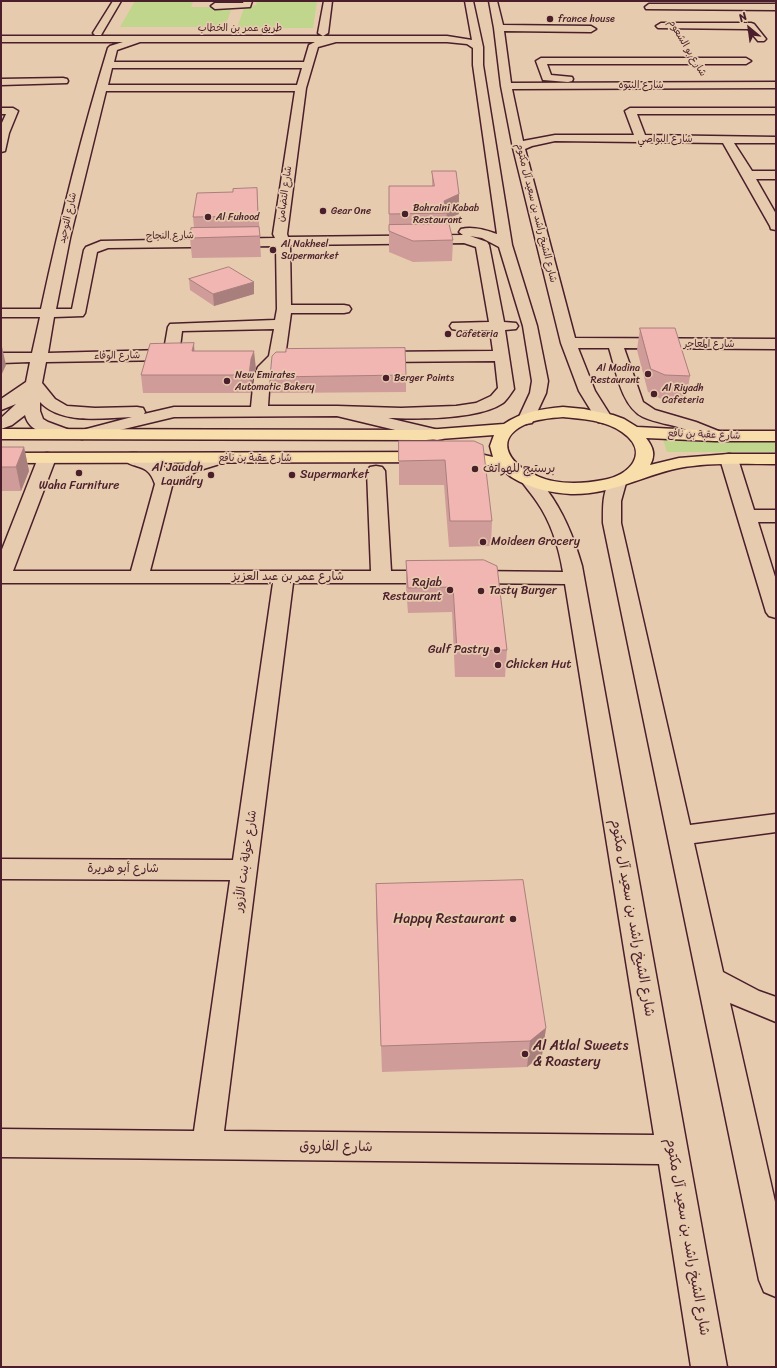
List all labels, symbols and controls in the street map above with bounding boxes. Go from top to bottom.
text: N [735,7,751,27]
north arrow [729,8,769,48]
place label: france house [558,13,615,25]
marker: france house [545,14,555,24]
street label: شارع بو الشعوم [665,17,709,79]
street label: طريق عمر بن الخطاب [198,22,282,34]
street label: شارع النيوه [618,79,664,91]
street label: شارع البواصي [637,133,693,145]
street label: شارع الشيخ راشد بن سعيد آل مكتوم [513,142,559,284]
street label: شارع التضامن [275,165,295,223]
street label: شارع التوحيد [56,191,80,245]
place label: Bahraini Kabab Restaurant [413,202,479,226]
place label: Gear One [331,205,371,217]
marker: Gear One [318,206,328,216]
marker: Bahraini Kabab Restaurant [400,209,410,219]
place label: Al Fuhood [216,211,259,223]
marker: Al Fuhood [203,212,213,222]
street label: شارع النجاح [146,230,194,242]
place label: Al Nakheel Supermarket [281,238,338,262]
marker: Al Nakheel Supermarket [268,245,278,255]
place label: Cafeteria [456,328,498,340]
marker: Cafeteria [443,329,453,339]
street label: شارع المعاجر [683,338,735,350]
street label: شارع الوفاء [94,350,140,362]
place label: Al Madina Restaurant [591,362,640,386]
place label: New Emirates Automatic Bakery [235,369,314,392]
marker: Al Madina Restaurant [643,369,653,379]
place label: Berger Paints [394,372,454,384]
marker: Berger Paints [381,373,391,383]
marker: New Emirates Automatic Bakery [222,376,232,386]
place label: Al Riyadh Cafeteria [662,382,704,406]
marker: Al Riyadh Cafeteria [649,389,659,399]
street label: شارع عقبة بن نافع [667,428,741,442]
street label: شارع عقبة بن نافع [219,452,291,464]
place label: Al Jaudah Laundry [152,461,203,489]
place label: برستيج للهواتف [483,462,555,476]
marker: برستيج للهواتف [470,464,480,474]
marker: Waha Furniture [74,468,84,478]
place label: Supermarket [300,468,369,482]
marker: Al Jaudah Laundry [206,470,216,480]
marker: Supermarket [287,470,297,480]
place label: Waha Furniture [39,479,119,493]
place label: Moideen Grocery [491,535,580,549]
marker: Moideen Grocery [478,537,488,547]
street label: شارع عمر بن عبد العزيز [232,570,344,584]
place label: Rajab Restaurant [383,576,442,604]
place label: Tasty Burger [489,584,557,598]
marker: Rajab Restaurant [445,585,455,595]
marker: Tasty Burger [476,586,486,596]
place label: Gulf Pastry [428,643,489,657]
marker: Gulf Pastry [492,645,502,655]
place label: Chicken Hut [506,658,571,672]
marker: Chicken Hut [493,660,503,670]
street label: شارع خولة بنت الأزور [232,809,260,913]
street label: شارع الشيخ راشد بن سعيد آل مكتوم [606,818,658,1018]
street label: شارع أبو هريرة [87,862,159,876]
place label: Happy Restaurant [393,911,505,927]
marker: Happy Restaurant [508,914,518,924]
place label: Al Atlal Sweets & Roastery [533,1038,628,1070]
marker: Al Atlal Sweets & Roastery [520,1049,530,1059]
street label: شارع الشيخ راشد بن سعيد آل مكتوم [661,1137,713,1337]
street label: شارع الفاروق [299,1138,373,1156]

